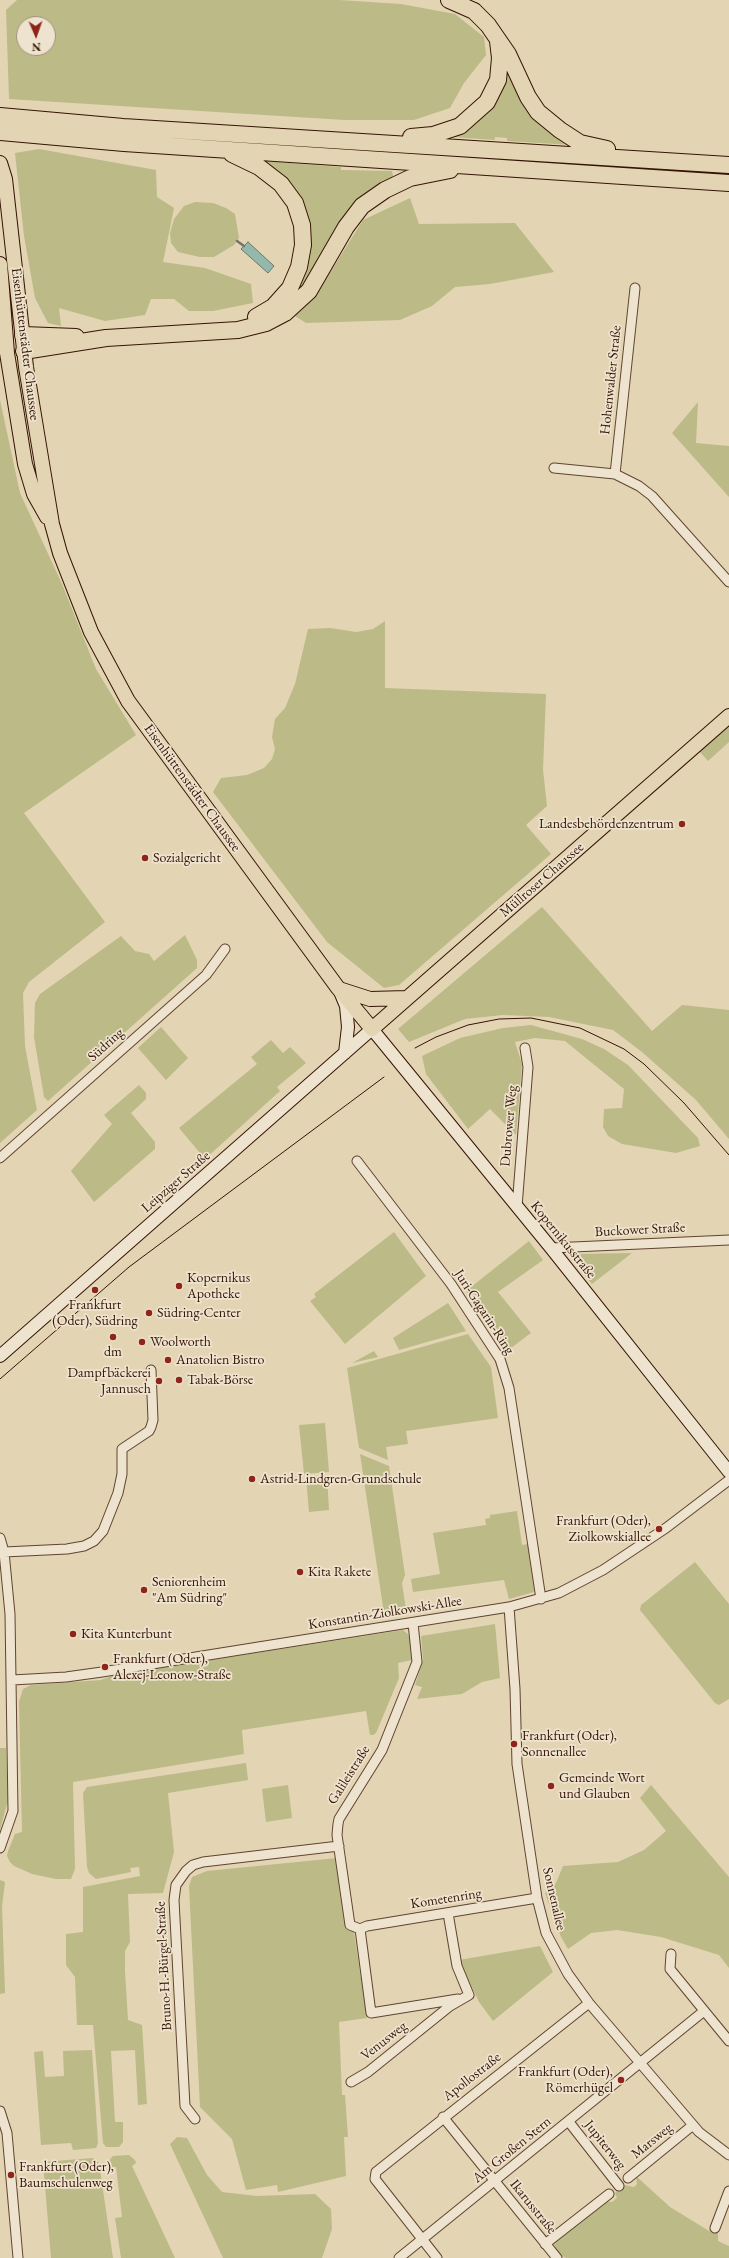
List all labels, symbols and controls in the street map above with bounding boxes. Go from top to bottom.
north arrow [16,16,56,56]
text: N [32,40,41,54]
street label: Eisenhüttenstädter Chaussee [7,267,43,421]
street label: Hohenwalder Straße [597,325,625,435]
street label: Eisenhüttenstädter Chaussee [140,721,244,855]
place label: Landesbehördenzentrum [539,816,674,832]
marker: Landesbehördenzentrum [677,819,687,829]
street label: Müllroser Chaussee [497,839,587,921]
place label: Sozialgericht [153,850,221,866]
marker: Sozialgericht [140,853,150,863]
street label: Südring [85,1025,127,1065]
street label: Dubrower Weg [497,1085,521,1167]
street label: Leipziger Straße [138,1148,214,1216]
street label: Kopernikusstraße [527,1198,599,1282]
street label: Buckower Straße [594,1219,686,1241]
street label: Juri-Gagarin-Ring [450,1266,518,1358]
place label: Kopernikus Apotheke [187,1270,250,1302]
marker: Kopernikus Apotheke [174,1281,184,1291]
marker: Frankfurt (Oder), Südring [90,1285,100,1295]
place label: Frankfurt (Oder), Südring [52,1297,138,1330]
place label: Südring-Center [157,1305,241,1321]
marker: Südring-Center [144,1308,154,1318]
marker: dm [108,1332,118,1342]
place label: Woolworth [150,1334,211,1350]
marker: Woolworth [137,1337,147,1347]
place label: dm [104,1344,122,1360]
place label: Anatolien Bistro [176,1352,264,1368]
marker: Anatolien Bistro [163,1355,173,1365]
place label: Dampfbäckerei Jannusch [67,1365,151,1398]
place label: Tabak-Börse [187,1372,253,1388]
marker: Tabak-Börse [174,1375,184,1385]
marker: Dampfbäckerei Jannusch [154,1376,164,1386]
place label: Astrid-Lindgren-Grundschule [260,1471,422,1487]
marker: Astrid-Lindgren-Grundschule [247,1474,257,1484]
place label: Frankfurt (Oder), Ziolkowskiallee [556,1513,651,1546]
marker: Frankfurt (Oder), Ziolkowskiallee [654,1524,664,1534]
place label: Kita Rakete [308,1564,371,1580]
marker: Kita Rakete [295,1567,305,1577]
place label: Seniorenheim "Am Südring" [152,1574,227,1606]
marker: Seniorenheim "Am Südring" [139,1585,149,1595]
street label: Konstantin-Ziolkowski-Allee [307,1593,463,1633]
place label: Kita Kunterbunt [81,1626,172,1642]
marker: Kita Kunterbunt [68,1629,78,1639]
place label: Frankfurt (Oder), Alexej-Leonow-Straße [113,1651,231,1684]
marker: Frankfurt (Oder), Alexej-Leonow-Straße [100,1662,110,1672]
place label: Frankfurt (Oder), Sonnenallee [522,1728,617,1760]
marker: Frankfurt (Oder), Sonnenallee [509,1739,519,1749]
street label: Galileistraße [324,1742,374,1808]
place label: Gemeinde Wort und Glauben [559,1770,645,1802]
marker: Gemeinde Wort und Glauben [546,1781,556,1791]
street label: Sonnenallee [539,1866,569,1932]
street label: Kometenring [409,1885,483,1913]
street label: Bruno-H.-Bürgel-Straße [152,1901,176,2031]
street label: Venusweg [358,2018,410,2064]
street label: Apollostraße [440,2049,504,2105]
place label: Frankfurt (Oder), Römerhügel [518,2064,613,2096]
marker: Frankfurt (Oder), Römerhügel [616,2075,626,2085]
street label: Am Großen Stern [469,2113,555,2187]
street label: Jupiterweg [580,2117,630,2173]
street label: Marsweg [628,2119,676,2163]
place label: Frankfurt (Oder), Baumschulenweg [19,2159,114,2192]
marker: Frankfurt (Oder), Baumschulenweg [6,2170,16,2180]
street label: Ikarusstraße [506,2176,560,2238]

